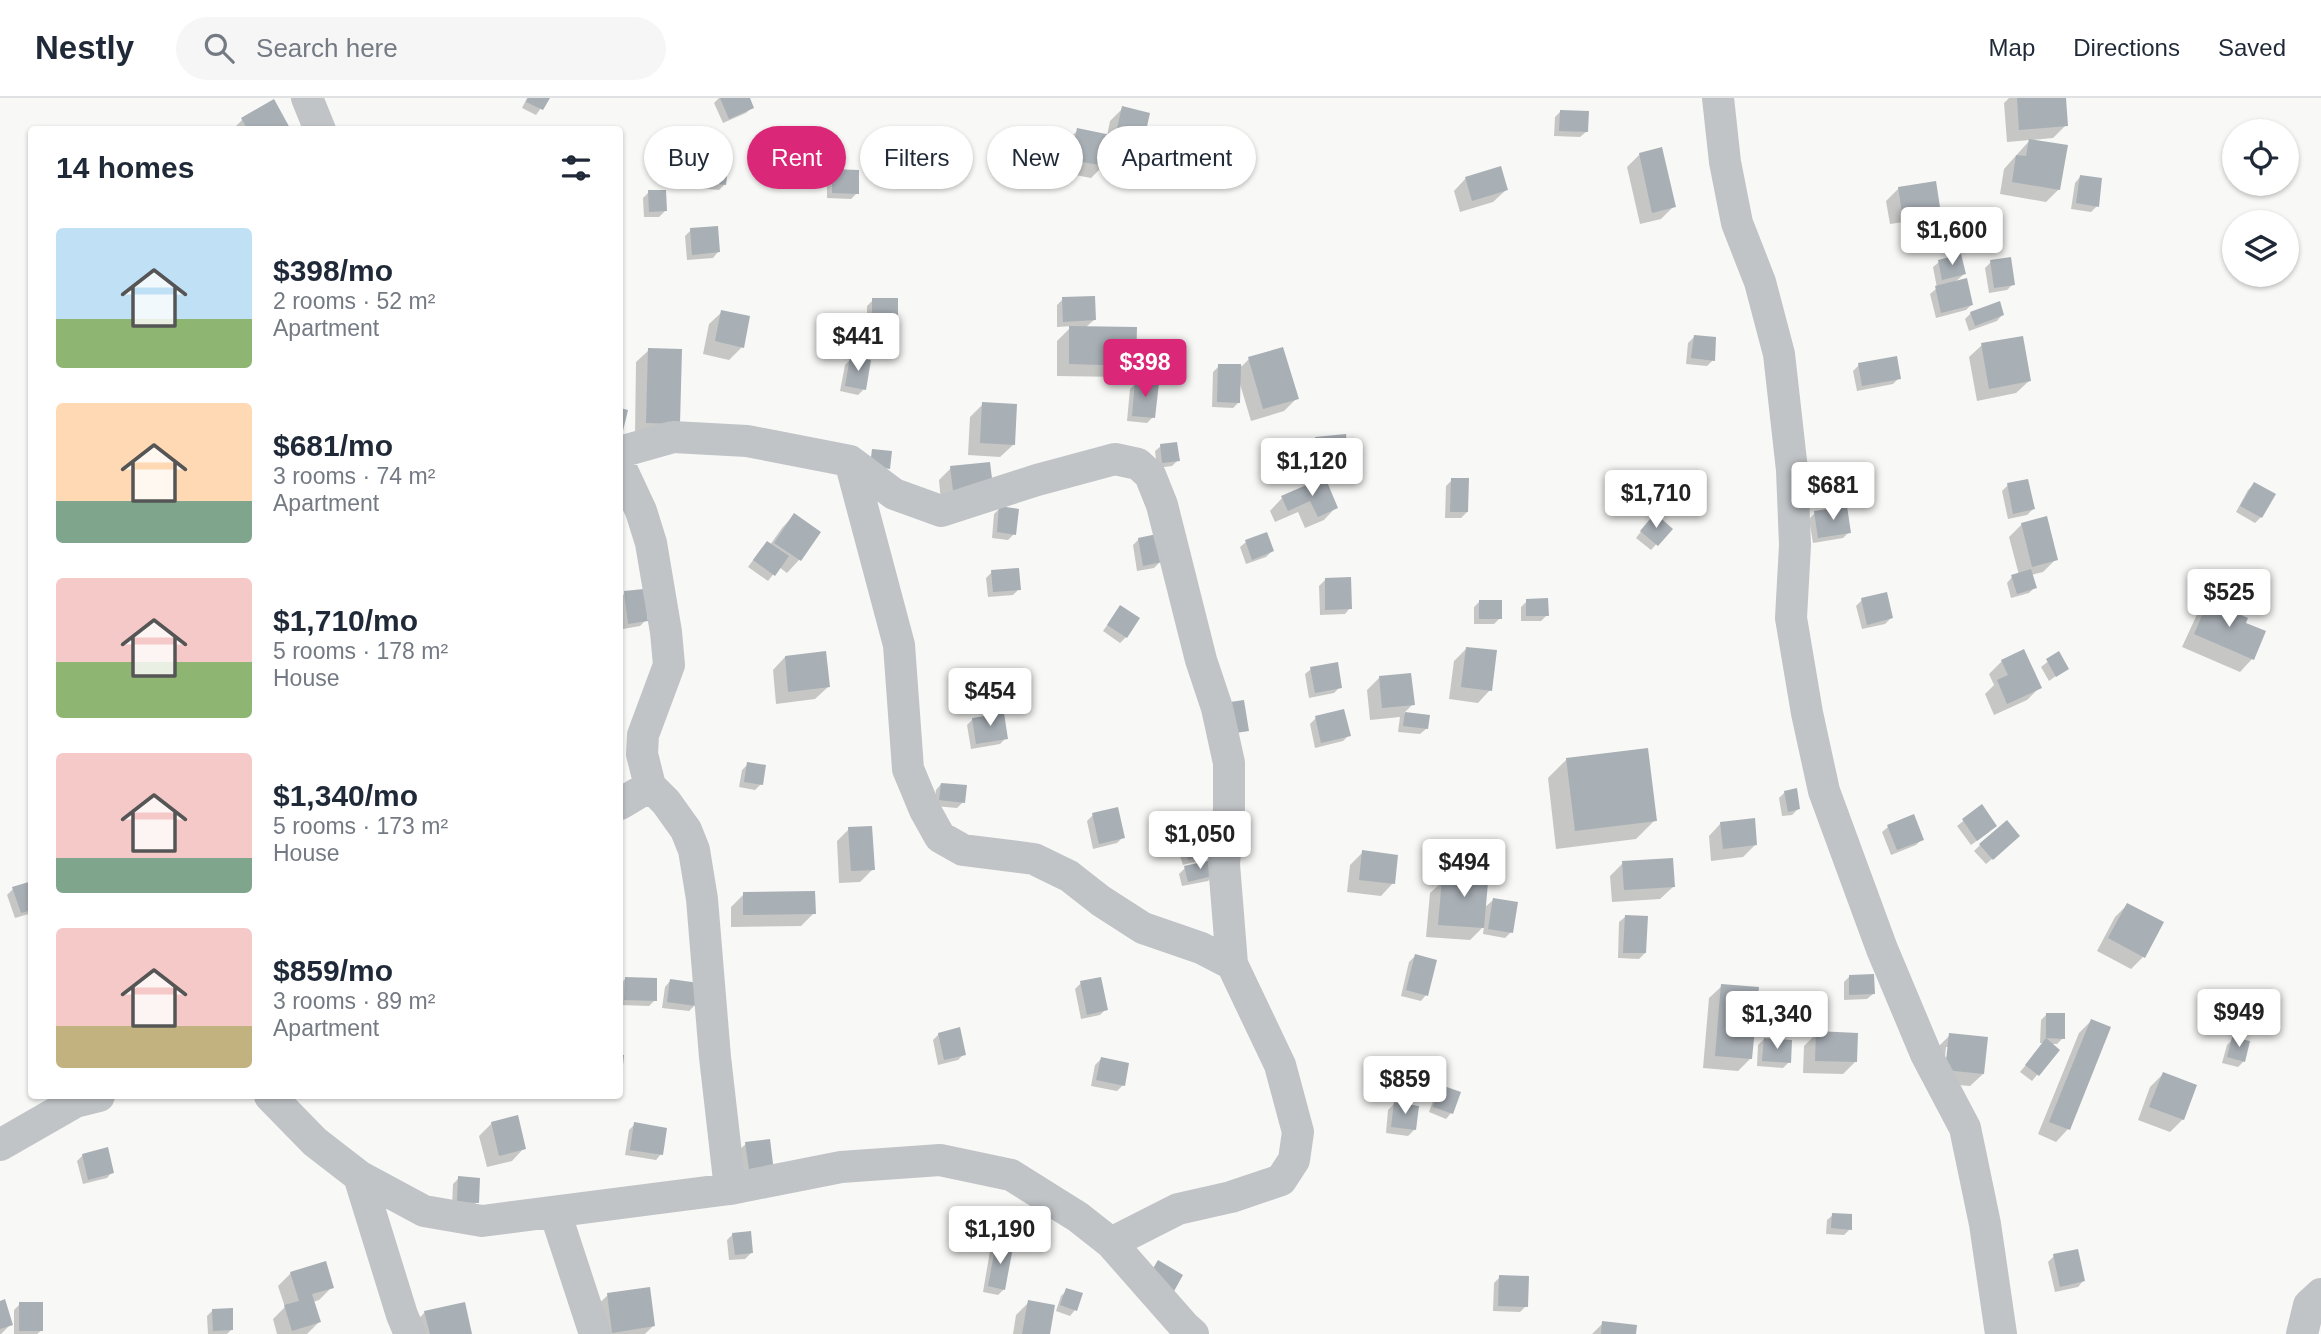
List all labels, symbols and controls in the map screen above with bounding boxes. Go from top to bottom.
search box [176,17,666,80]
text: Nestly [35,29,134,66]
icon: search [200,29,238,67]
text: Search here [256,33,398,63]
text: Map [1989,34,2035,61]
text: Directions [2073,34,2180,61]
text: Saved [2218,34,2286,61]
map controls [2222,119,2299,287]
button: locate [2222,119,2299,196]
chip: Buy [644,126,733,189]
chip: Rent [747,126,846,189]
chip: Filters [860,126,973,189]
chip: New [987,126,1083,189]
chip: Apartment [1097,126,1256,189]
icon: filters [557,149,595,187]
text: 14 homes [56,151,194,184]
pin: $1,600 [1895,208,2009,267]
button: layers [2222,210,2299,287]
text: $1,600 [1917,217,1987,243]
text: $398/mo [273,254,393,287]
icon: home [112,256,196,340]
text: 2 rooms · 52 m² [273,288,435,314]
pin: $441 [817,314,899,373]
text: Apartment [273,315,379,341]
text: $441 [832,323,884,349]
pin: $398 [1104,340,1186,399]
text: $398 [1119,349,1171,375]
text: $681/mo [273,429,393,462]
icon: home [112,431,196,515]
pin: $1,120 [1255,438,1369,498]
text: $1,120 [1277,448,1347,474]
pin: $681 [1792,462,1874,522]
text: 3 rooms · 74 m² [273,463,435,489]
pin: $1,710 [1599,470,1713,530]
text: $681 [1807,472,1859,498]
text: $1,710 [1621,480,1691,506]
text: Apartment [273,490,379,516]
pin: $525 [2188,570,2270,629]
text: $525 [2203,579,2255,605]
text: $1,710/mo [273,604,418,637]
icon: home [112,606,196,690]
text: 5 rooms · 178 m² [273,638,448,664]
text: House [273,665,339,691]
pin: $454 [949,668,1031,728]
text: $454 [964,678,1016,704]
text: $1,340/mo [273,779,418,812]
icon: home [112,781,196,865]
pin: $1,050 [1143,812,1257,871]
text: 5 rooms · 173 m² [273,813,448,839]
text: $1,050 [1165,821,1235,847]
text: House [273,840,339,866]
pin: $494 [1423,840,1505,899]
text: $494 [1438,849,1490,875]
text: $859/mo [273,954,393,987]
icon: home [112,956,196,1040]
text: 3 rooms · 89 m² [273,988,435,1014]
pin: $949 [2198,990,2280,1049]
pin: $1,340 [1720,992,1834,1051]
text: $949 [2213,999,2265,1025]
text: $1,340 [1742,1001,1812,1027]
text: Apartment [273,1015,379,1041]
pin: $859 [1364,1056,1446,1116]
text: $859 [1379,1066,1431,1092]
pin: $1,190 [943,1206,1057,1266]
text: $1,190 [965,1216,1035,1242]

